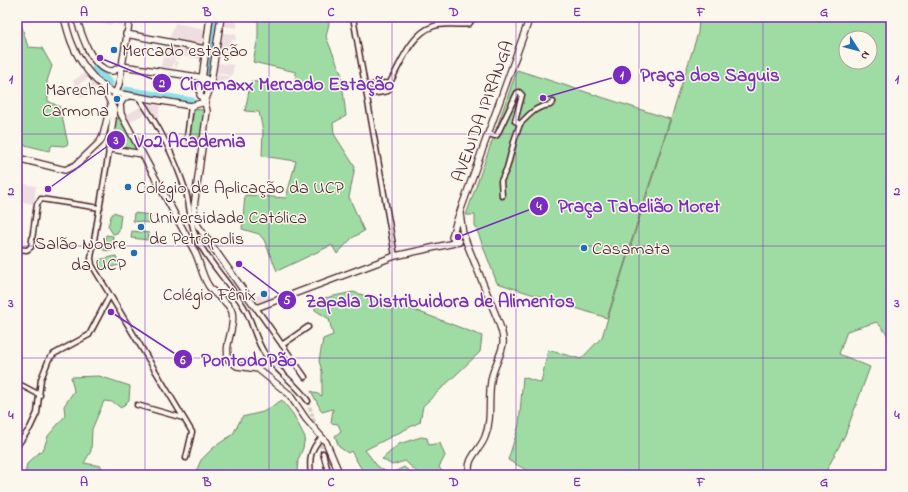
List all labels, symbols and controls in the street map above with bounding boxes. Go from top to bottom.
text: A [80,3,88,22]
text: B [202,3,212,22]
text: C [327,3,335,22]
text: D [448,3,459,22]
text: E [573,3,581,22]
text: F [696,3,706,22]
text: G [820,3,828,22]
north arrow [838,30,878,70]
street label: AVENIDA IPIRANGA [446,37,522,186]
place label: Mercado estação [122,39,248,65]
marker: Mercado estação [109,45,119,55]
text: N [857,48,874,63]
callout: Praça dos Saguis [612,59,787,90]
text: Praça dos Saguis [640,63,780,92]
text: 1 [620,67,624,85]
callout: Cinemaxx Mercado Estação [152,68,403,99]
text: 1 [9,70,14,89]
text: 1 [895,70,900,89]
text: Cinemaxx Mercado Estação [180,72,394,99]
text: 2 [158,75,165,93]
place label: Marechal Carmona [42,78,109,125]
marker: Marechal Carmona [112,94,122,104]
callout: Vo2 Academia [106,124,253,155]
text: Vo2 Academia [133,129,246,156]
text: 3 [113,132,119,150]
place label: Colégio de Aplicação da UCP [136,176,345,203]
text: 2 [7,182,15,201]
marker: Colégio de Aplicação da UCP [123,182,133,192]
text: 2 [893,182,901,201]
callout: Praça Tabelião Moret [529,190,728,221]
text: Praça Tabelião Moret [558,194,721,221]
text: 4 [536,198,542,216]
place label: Universidade Católica de Petrópolis [149,206,307,253]
marker: Universidade Católica de Petrópolis [136,222,146,232]
place label: Salão Nobre da UCP [35,232,127,279]
place label: Casamata [592,237,670,263]
marker: Casamata [579,243,589,253]
marker: Salão Nobre da UCP [129,248,139,258]
place label: Colégio Fênix [163,283,256,310]
callout: Zapala Distribuidora de Alimentos [277,285,582,316]
marker: Colégio Fênix [259,289,269,299]
text: Zapala Distribuidora de Alimentos [305,289,575,316]
text: 5 [284,292,291,310]
text: 3 [7,294,14,313]
text: 3 [893,294,900,313]
callout: PontodoPão [173,344,304,375]
text: PontodoPão [201,348,297,375]
text: 6 [179,352,186,370]
text: 4 [7,406,14,425]
text: 4 [893,406,900,425]
text: A [80,473,88,492]
text: B [202,473,212,492]
text: C [327,473,335,492]
text: D [448,473,459,492]
text: E [573,473,581,492]
text: F [696,473,706,492]
text: G [820,473,828,492]

